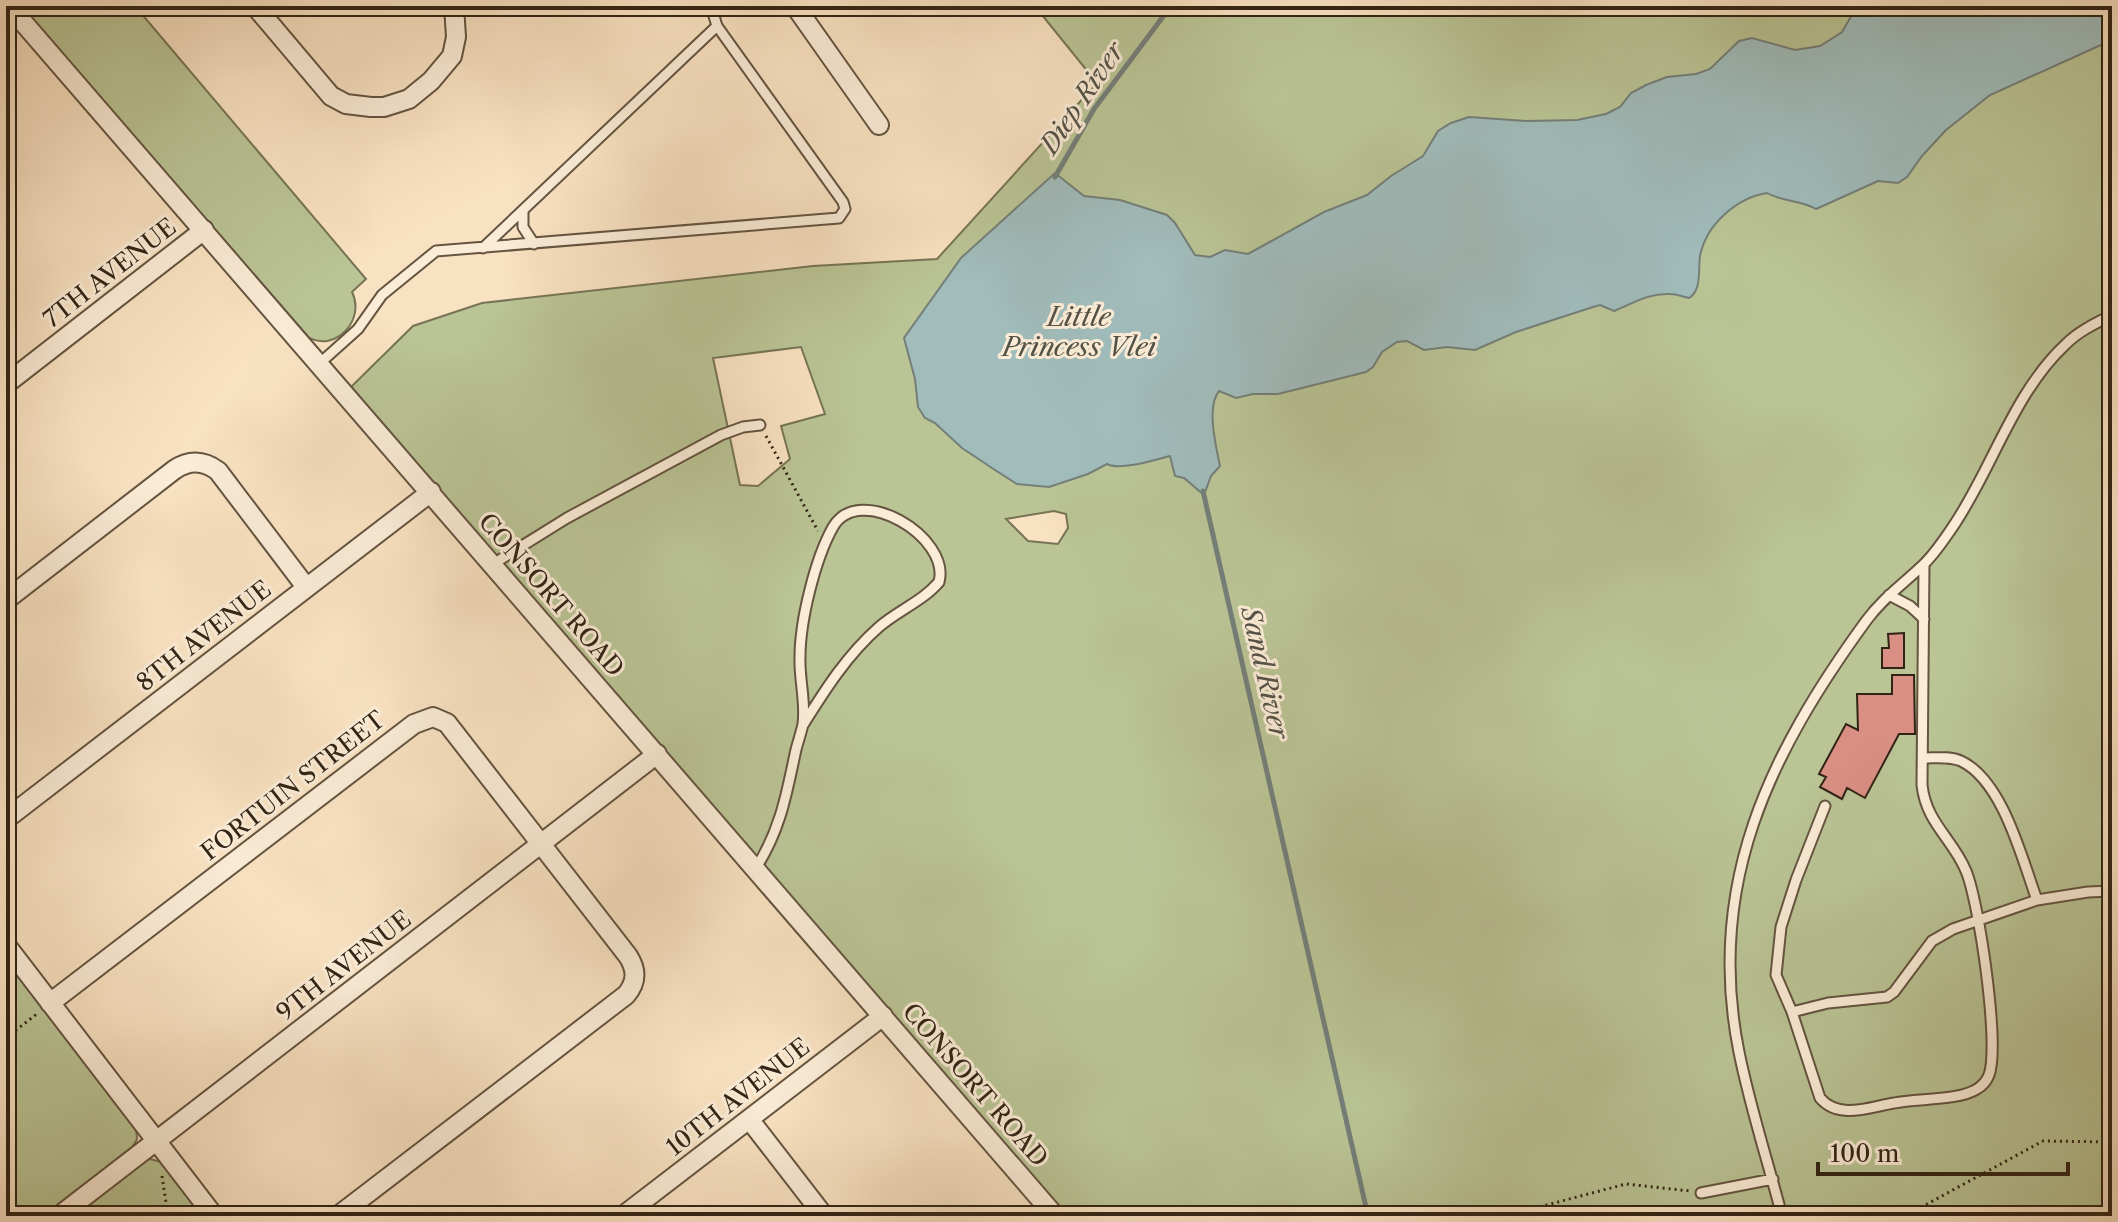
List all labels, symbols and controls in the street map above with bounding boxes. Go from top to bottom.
water label: Diep River [1032,35,1132,162]
street label: 7TH AVENUE [38,212,182,333]
water label: Little Princess Vlei [1000,301,1158,363]
street label: CONSORT ROAD [473,507,630,682]
street label: 8TH AVENUE [131,574,277,697]
water label: Sand River [1234,602,1296,744]
street label: FORTUIN STREET [195,705,390,866]
street label: 9TH AVENUE [271,904,417,1027]
street label: CONSORT ROAD [897,997,1054,1172]
street label: 10TH AVENUE [660,1032,815,1162]
scale bar [1818,1126,2068,1176]
text: 100 m [1830,1139,1899,1168]

